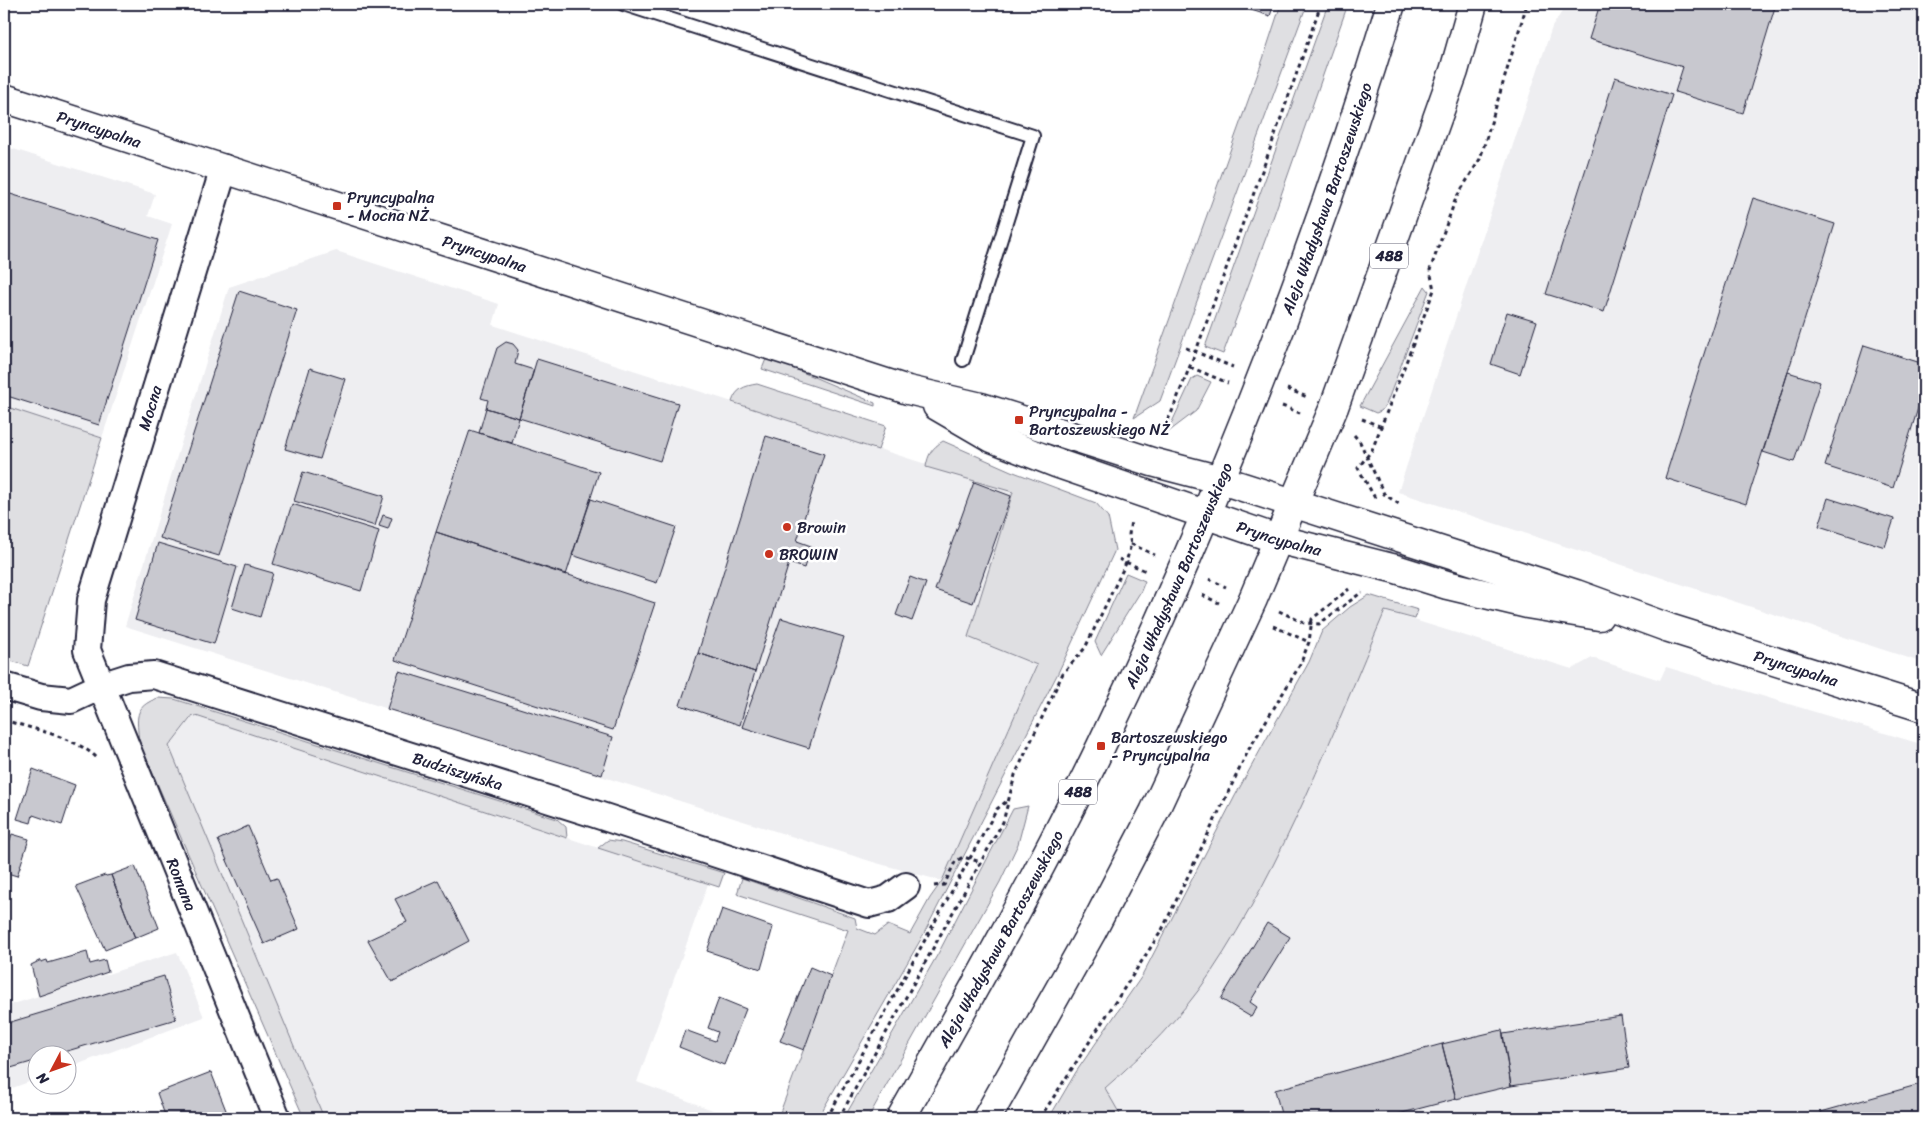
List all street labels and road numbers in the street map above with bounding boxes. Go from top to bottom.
street label: Aleja Władysława Bartoszewskiego [1272,78,1380,320]
street label: Pryncypalna [53,102,146,156]
street label: Pryncypalna [439,226,531,281]
road number: 488 [1370,244,1408,268]
street label: Mocna [129,381,171,434]
street label: Aleja Władysława Bartoszewskiego [1115,458,1240,694]
street label: Pryncypalna [1233,512,1326,564]
street label: Pryncypalna [1750,641,1843,695]
street label: Budziszyńska [409,743,507,799]
road number: 488 [1059,780,1097,804]
street label: Aleja Władysława Bartoszewskiego [929,825,1071,1054]
street label: Romana [158,853,206,915]

